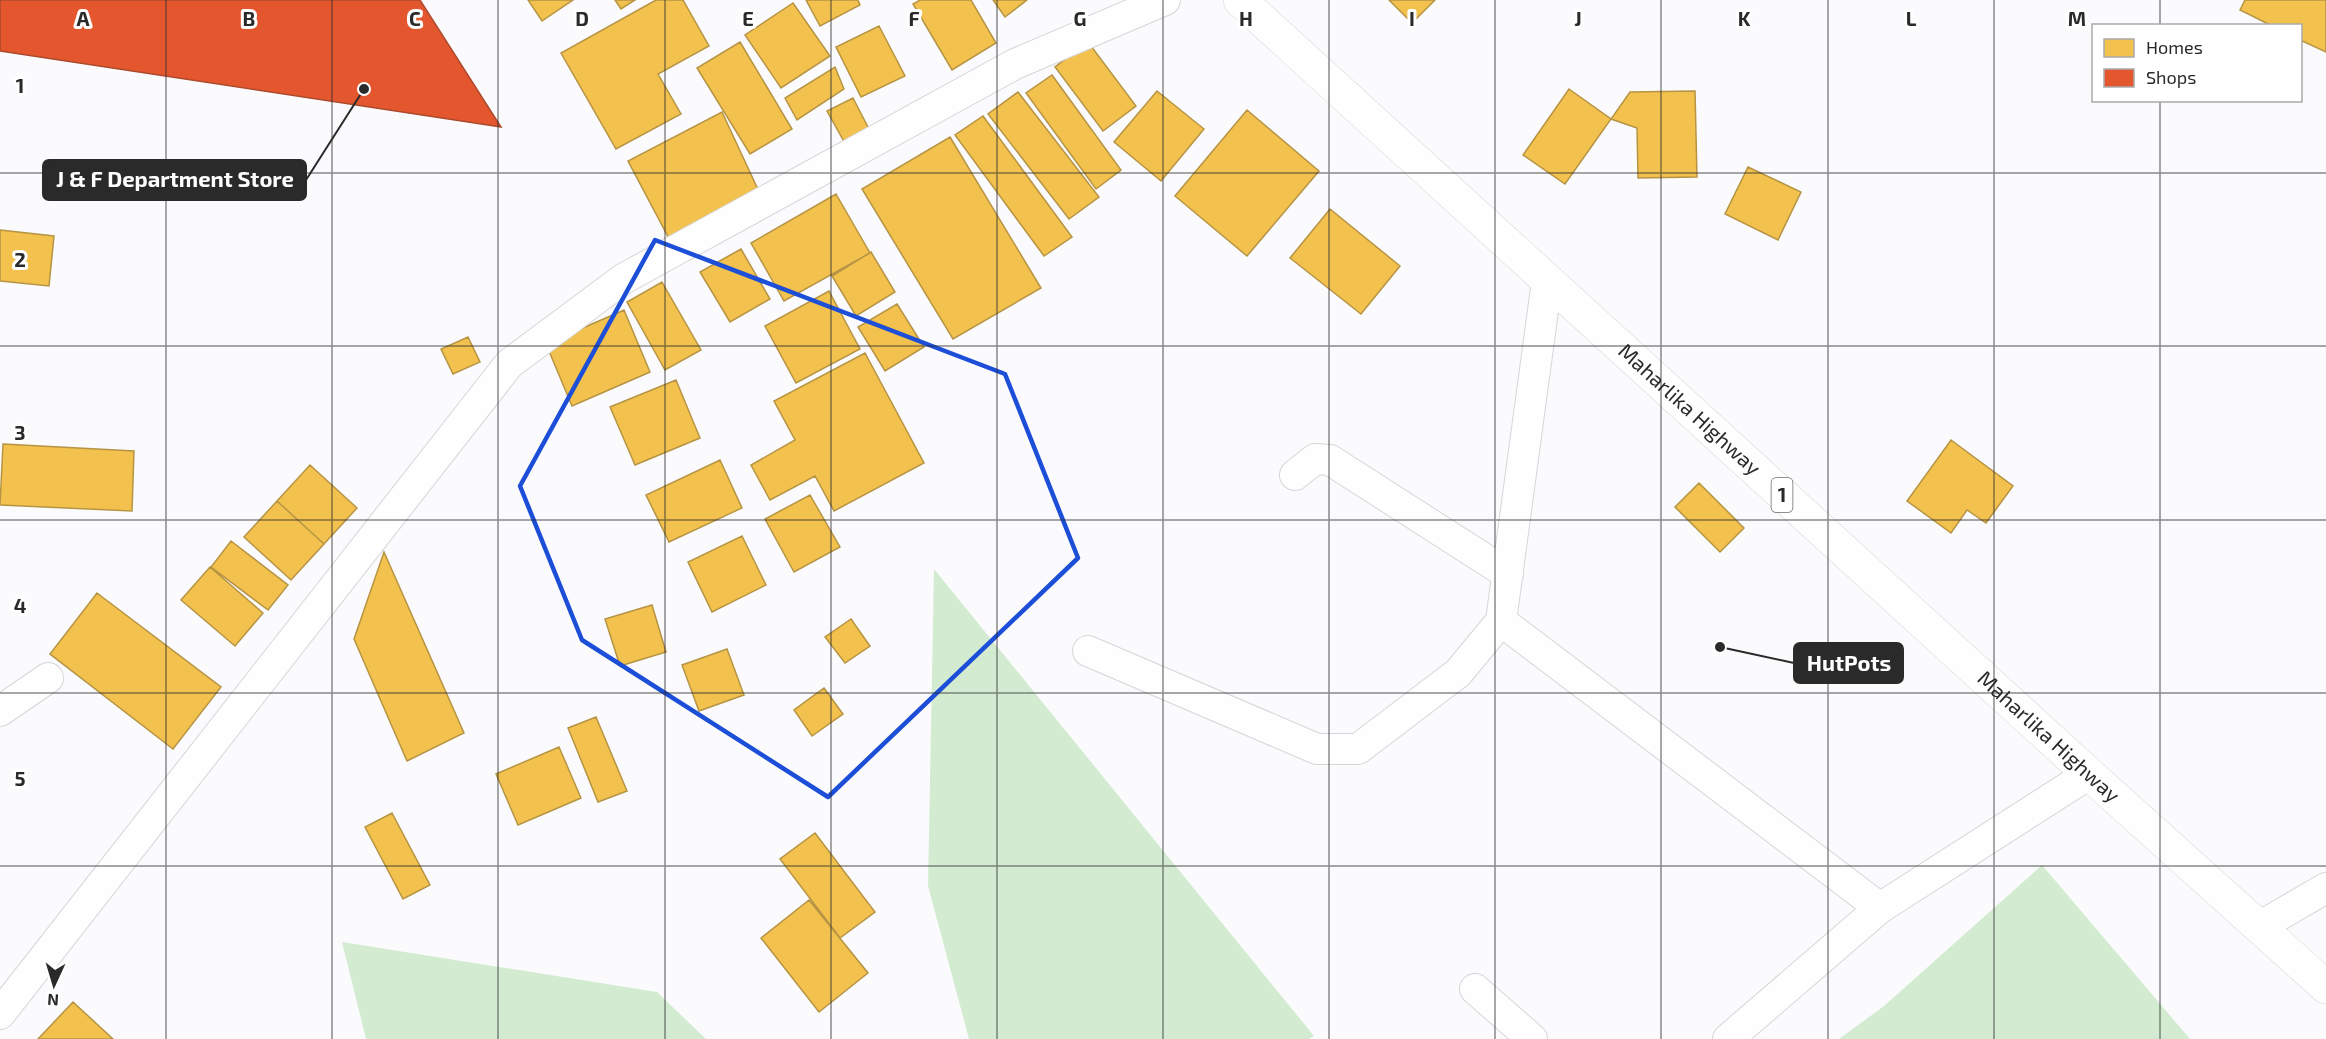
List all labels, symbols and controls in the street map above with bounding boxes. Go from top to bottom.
text: A [76,6,90,30]
text: B [243,6,255,30]
text: C [409,6,421,30]
text: D [575,6,589,30]
text: E [742,6,754,30]
text: F [908,6,920,30]
text: G [1074,6,1086,30]
text: H [1239,6,1253,30]
text: I [1409,6,1415,30]
text: J [1574,6,1582,30]
text: K [1738,6,1751,30]
text: L [1906,6,1917,30]
text: M [2068,6,2086,30]
legend [2092,24,2302,102]
text: Homes [2146,36,2203,58]
text: Shops [2146,66,2196,88]
text: 1 [16,73,24,97]
callout: J & F Department Store [43,160,306,200]
text: J & F Department Store [56,165,294,191]
text: 2 [14,247,26,271]
street label: Maharlika Highway [1614,337,1767,480]
text: 3 [14,420,26,444]
road number: 1 [1772,478,1792,512]
text: 4 [14,593,27,617]
callout: HutPots [1794,643,1903,683]
text: HutPots [1807,649,1891,675]
street label: Maharlika Highway [1973,665,2126,807]
text: 5 [14,766,26,790]
north arrow [24,955,84,1015]
text: N [46,991,59,1010]

